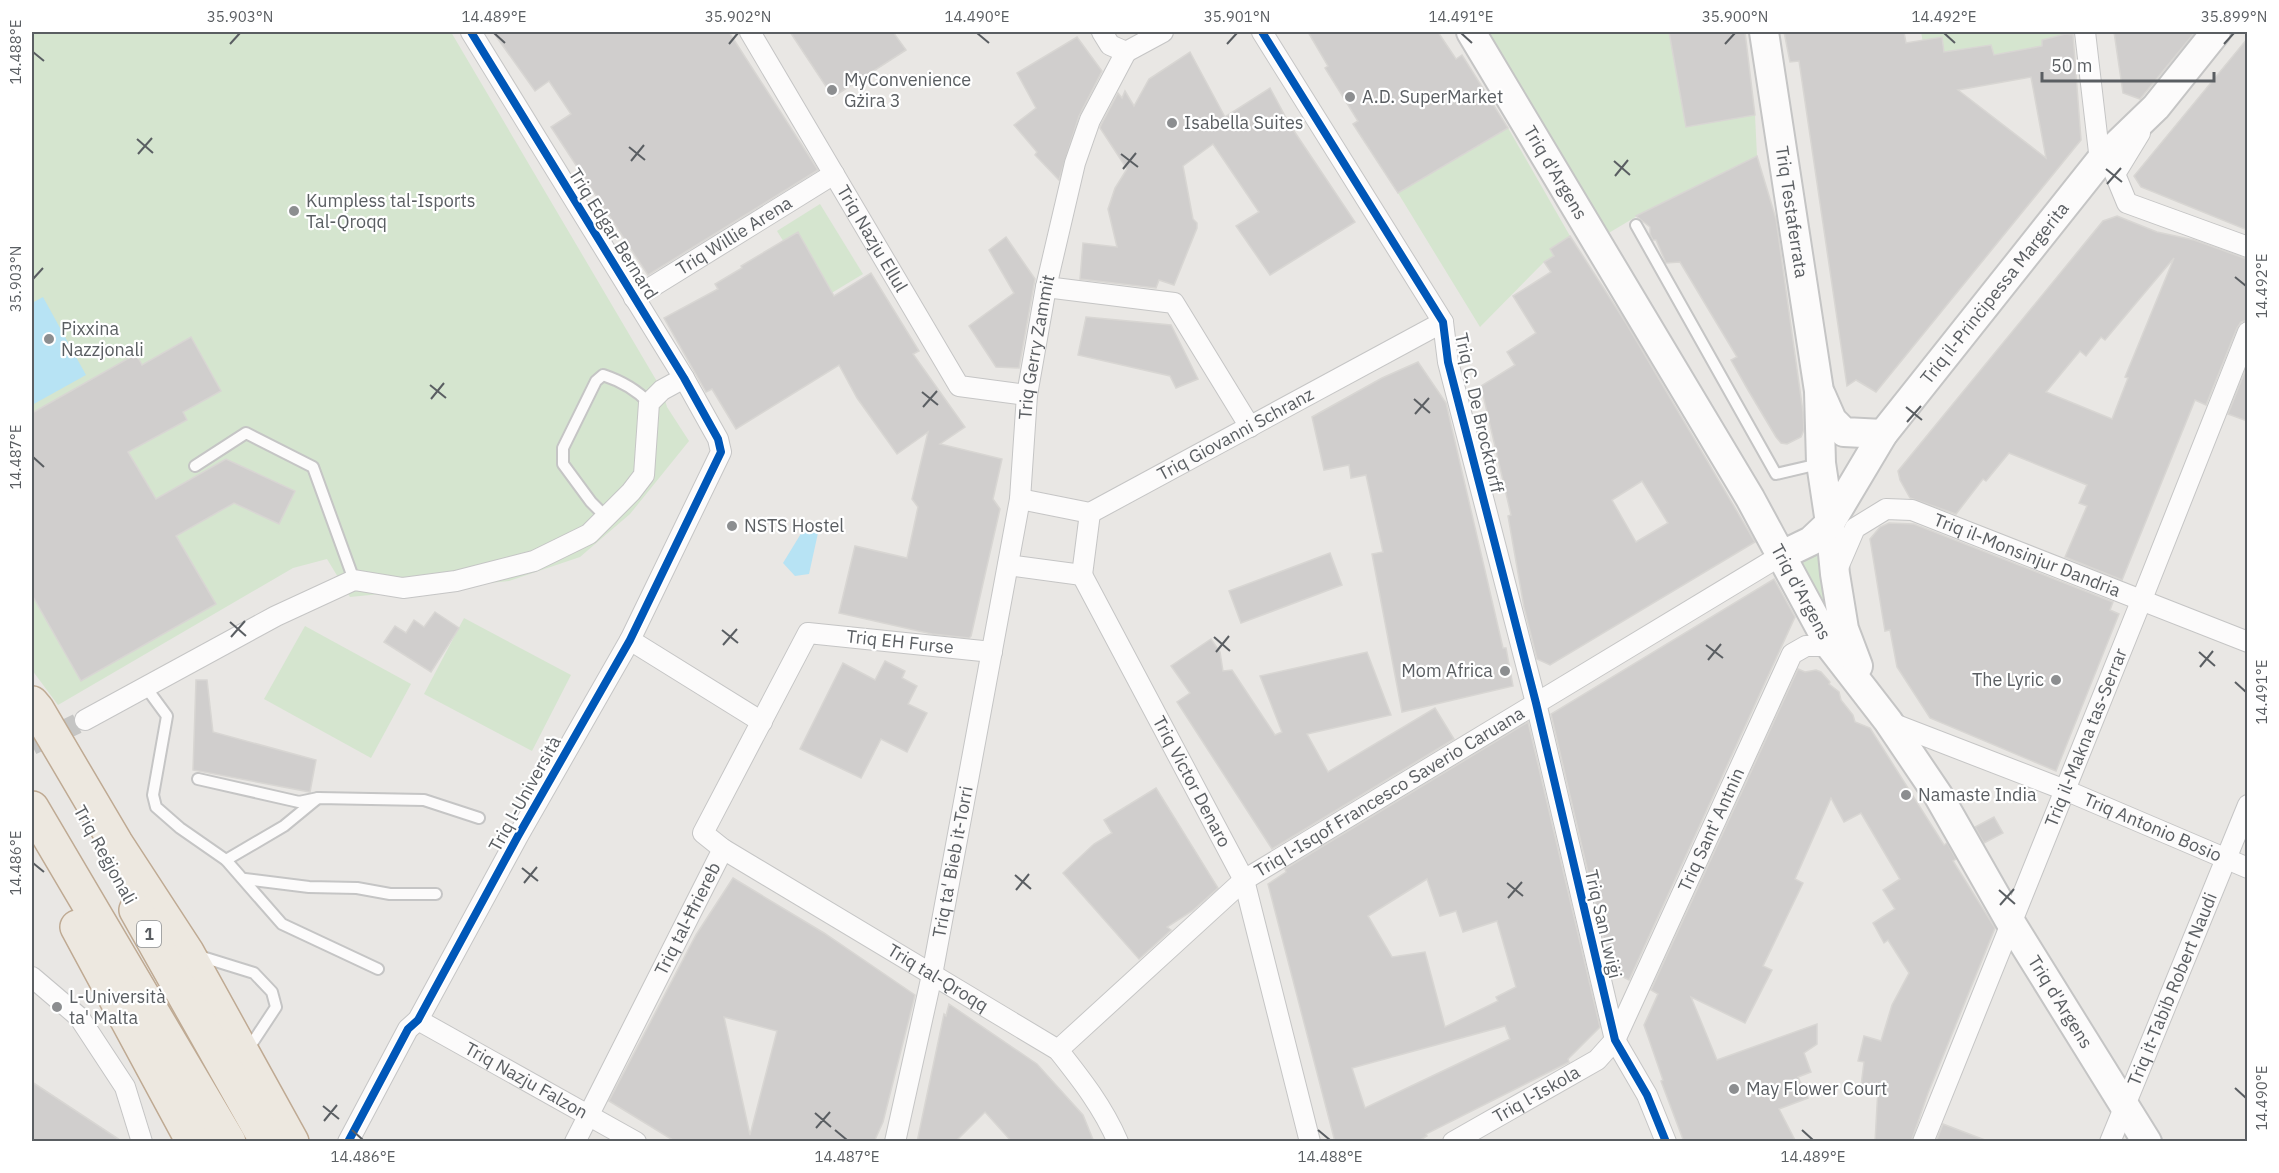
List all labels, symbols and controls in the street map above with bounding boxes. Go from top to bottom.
text: 35.903°N [207,7,273,26]
text: 14.489°E [462,7,526,26]
text: 35.902°N [705,7,771,26]
text: 14.490°E [945,7,1009,26]
text: 35.901°N [1204,7,1270,26]
text: 14.491°E [1429,7,1493,26]
text: 35.900°N [1702,7,1768,26]
text: 14.492°E [1912,7,1976,26]
text: 35.899°N [2201,7,2267,26]
text: 14.488°E [6,20,25,84]
scale bar [2042,45,2214,83]
text: 50 m [2051,54,2093,77]
place label: MyConvenience Gżira 3 [844,68,971,112]
marker: MyConvenience Gżira 3 [825,83,839,97]
place label: A.D. SuperMarket [1362,85,1503,108]
marker: A.D. SuperMarket [1343,90,1357,104]
place label: Isabella Suites [1184,111,1304,134]
marker: Isabella Suites [1165,116,1179,130]
street label: Triq d'Argens [1519,121,1593,224]
street label: Triq Testaferrata [1771,144,1814,280]
street label: Triq Edgar Bernard [564,164,663,304]
street label: Triq Nazju Ellul [832,181,913,296]
place label: Kumpless tal-Isports Tal-Qroqq [306,189,476,233]
street label: Triq Willie Arena [672,191,797,280]
street label: Triq il-Prinċipessa Margerita [1915,197,2074,388]
marker: Kumpless tal-Isports Tal-Qroqq [287,204,301,218]
text: 35.903°N [6,246,25,312]
text: 14.492°E [2252,254,2271,318]
street label: Triq Gerry Zammit [1013,272,1060,420]
place label: Pixxina Nazzjonali [61,317,144,361]
street label: Triq C. De Brocktorff [1450,331,1509,495]
marker: Pixxina Nazzjonali [42,332,56,346]
street label: Triq Giovanni Schranz [1153,382,1318,485]
text: 14.487°E [6,425,25,489]
street label: Triq il-Monsinjur Dandria [1931,508,2124,602]
place label: NSTS Hostel [744,514,844,537]
marker: NSTS Hostel [725,519,739,533]
street label: Triq d'Argens [1766,540,1836,644]
street label: Triq EH Furse [845,624,955,659]
street label: Triq il-Makna tas-Serrar [2039,644,2132,830]
place label: Mom Africa [1401,659,1493,682]
text: 14.491°E [2252,660,2271,724]
marker: Mom Africa [1498,664,1512,678]
place label: The Lyric [1972,668,2044,691]
marker: The Lyric [2049,673,2063,687]
street label: Triq l-Isqof Francesco Saverio Caruana [1250,701,1529,882]
street label: Triq Victor Denaro [1148,712,1236,851]
street label: Triq l-Università [483,732,566,856]
street label: Triq Sant' Antnin [1673,764,1749,895]
place label: Namaste India [1918,783,2037,806]
street label: Triq ta' Bieb it-Torri [927,784,978,940]
street label: Triq Antonio Bosio [2080,787,2225,866]
marker: Namaste India [1899,788,1913,802]
street label: Triq Reġjonali [69,801,142,908]
text: 14.486°E [6,831,25,895]
street label: Triq tal-Ħriereb [649,858,725,979]
street label: Triq San Lwiġi [1580,867,1627,980]
street label: Triq it-Tabib Robert Naudi [2122,889,2222,1089]
road number: 1 [137,921,161,947]
street label: Triq tal-Qroqq [883,938,993,1017]
street label: Triq d'Argens [2023,951,2098,1053]
place label: L-Università ta' Malta [69,985,166,1029]
marker: L-Università ta' Malta [50,1000,64,1014]
street label: Triq Nazju Falzon [461,1037,592,1124]
street label: Triq l-Iskola [1489,1060,1584,1128]
text: 14.490°E [2252,1066,2271,1130]
place label: May Flower Court [1746,1077,1887,1100]
marker: May Flower Court [1727,1082,1741,1096]
text: 14.486°E [331,1147,395,1166]
text: 14.487°E [815,1147,879,1166]
text: 14.488°E [1298,1147,1362,1166]
text: 14.489°E [1781,1147,1845,1166]

